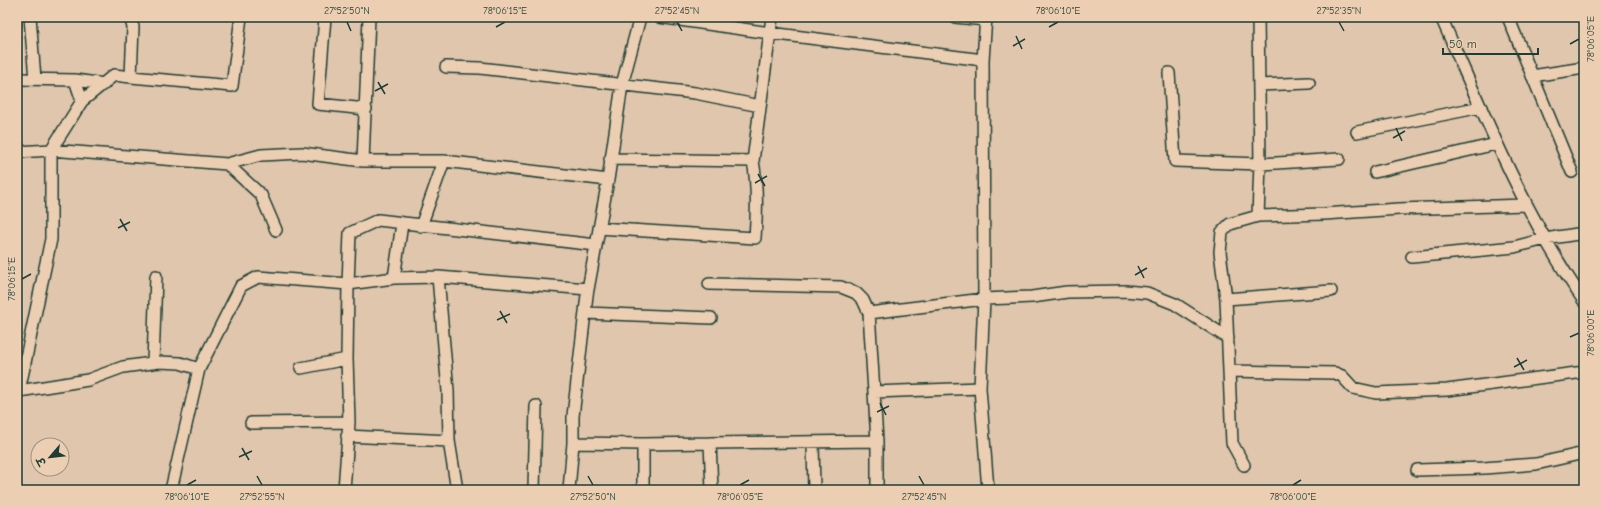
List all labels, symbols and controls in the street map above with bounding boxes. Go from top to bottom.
text: 27°52'50"N [324,5,370,17]
text: 78°06'15"E [483,5,527,17]
text: 27°52'45"N [655,5,699,17]
text: 78°06'10"E [1036,5,1080,17]
text: 27°52'35"N [1317,5,1361,17]
text: 78°06'05"E [1585,16,1597,62]
scale bar [1443,30,1538,56]
text: 50 m [1449,37,1477,51]
text: 78°06'15"E [6,257,18,301]
text: 78°06'00"E [1585,310,1597,356]
north arrow [30,437,70,477]
text: उ [33,454,50,469]
text: 78°06'10"E [165,491,209,503]
text: 27°52'55"N [239,491,285,503]
text: 27°52'50"N [570,491,616,503]
text: 78°06'05"E [717,491,763,503]
text: 27°52'45"N [902,491,946,503]
text: 78°06'00"E [1270,491,1316,503]

